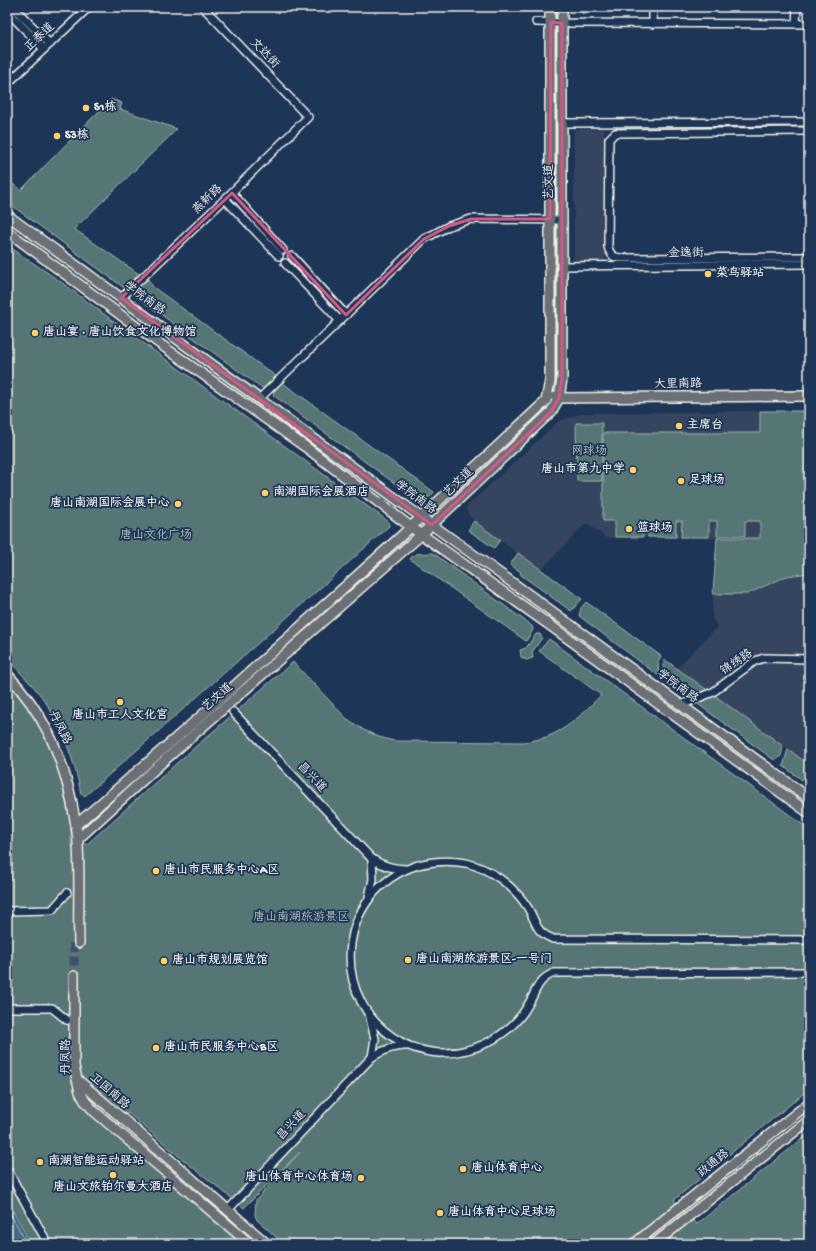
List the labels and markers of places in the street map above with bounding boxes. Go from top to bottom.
place label: S1栋 [94,100,116,115]
marker: S1栋 [81,103,91,113]
place label: S3栋 [65,128,89,143]
marker: S3栋 [52,131,62,141]
place label: 菜鸟驿站 [716,266,764,281]
marker: 菜鸟驿站 [703,269,713,279]
place label: 唐山宴 · 唐山饮食文化博物馆 [43,324,196,340]
marker: 唐山宴 · 唐山饮食文化博物馆 [30,328,40,338]
place label: 主席台 [687,418,723,433]
marker: 主席台 [674,421,684,431]
place label: 唐山市第九中学 [541,462,625,477]
marker: 唐山市第九中学 [628,465,638,475]
place label: 足球场 [689,473,725,488]
marker: 足球场 [676,476,686,486]
place label: 南湖国际会展酒店 [273,485,369,500]
marker: 南湖国际会展酒店 [260,488,270,498]
place label: 唐山南湖国际会展中心 [50,496,170,511]
marker: 唐山南湖国际会展中心 [173,499,183,509]
place label: 篮球场 [637,521,673,536]
marker: 篮球场 [624,524,634,534]
marker: 唐山市工人文化宫 [115,697,125,707]
place label: 唐山市工人文化宫 [72,708,168,723]
place label: 唐山市民服务中心A区 [164,863,279,878]
marker: 唐山市民服务中心A区 [151,866,161,876]
place label: 唐山南湖旅游景区-一号门 [416,952,552,967]
place label: 唐山市规划展览馆 [172,953,268,968]
marker: 唐山南湖旅游景区-一号门 [403,955,413,965]
marker: 唐山市规划展览馆 [159,956,169,966]
place label: 唐山市民服务中心B区 [164,1040,278,1055]
marker: 唐山市民服务中心B区 [151,1043,161,1053]
place label: 南湖智能运动驿站 [48,1153,144,1169]
marker: 南湖智能运动驿站 [35,1157,45,1167]
place label: 唐山体育中心 [471,1161,543,1176]
marker: 唐山体育中心 [458,1164,468,1174]
marker: 唐山文旅铂尔曼大酒店 [108,1170,118,1180]
place label: 唐山体育中心体育场 [245,1170,353,1185]
marker: 唐山体育中心体育场 [356,1173,366,1183]
place label: 唐山文旅铂尔曼大酒店 [53,1179,173,1195]
place label: 唐山体育中心足球场 [448,1205,556,1220]
marker: 唐山体育中心足球场 [435,1208,445,1218]

